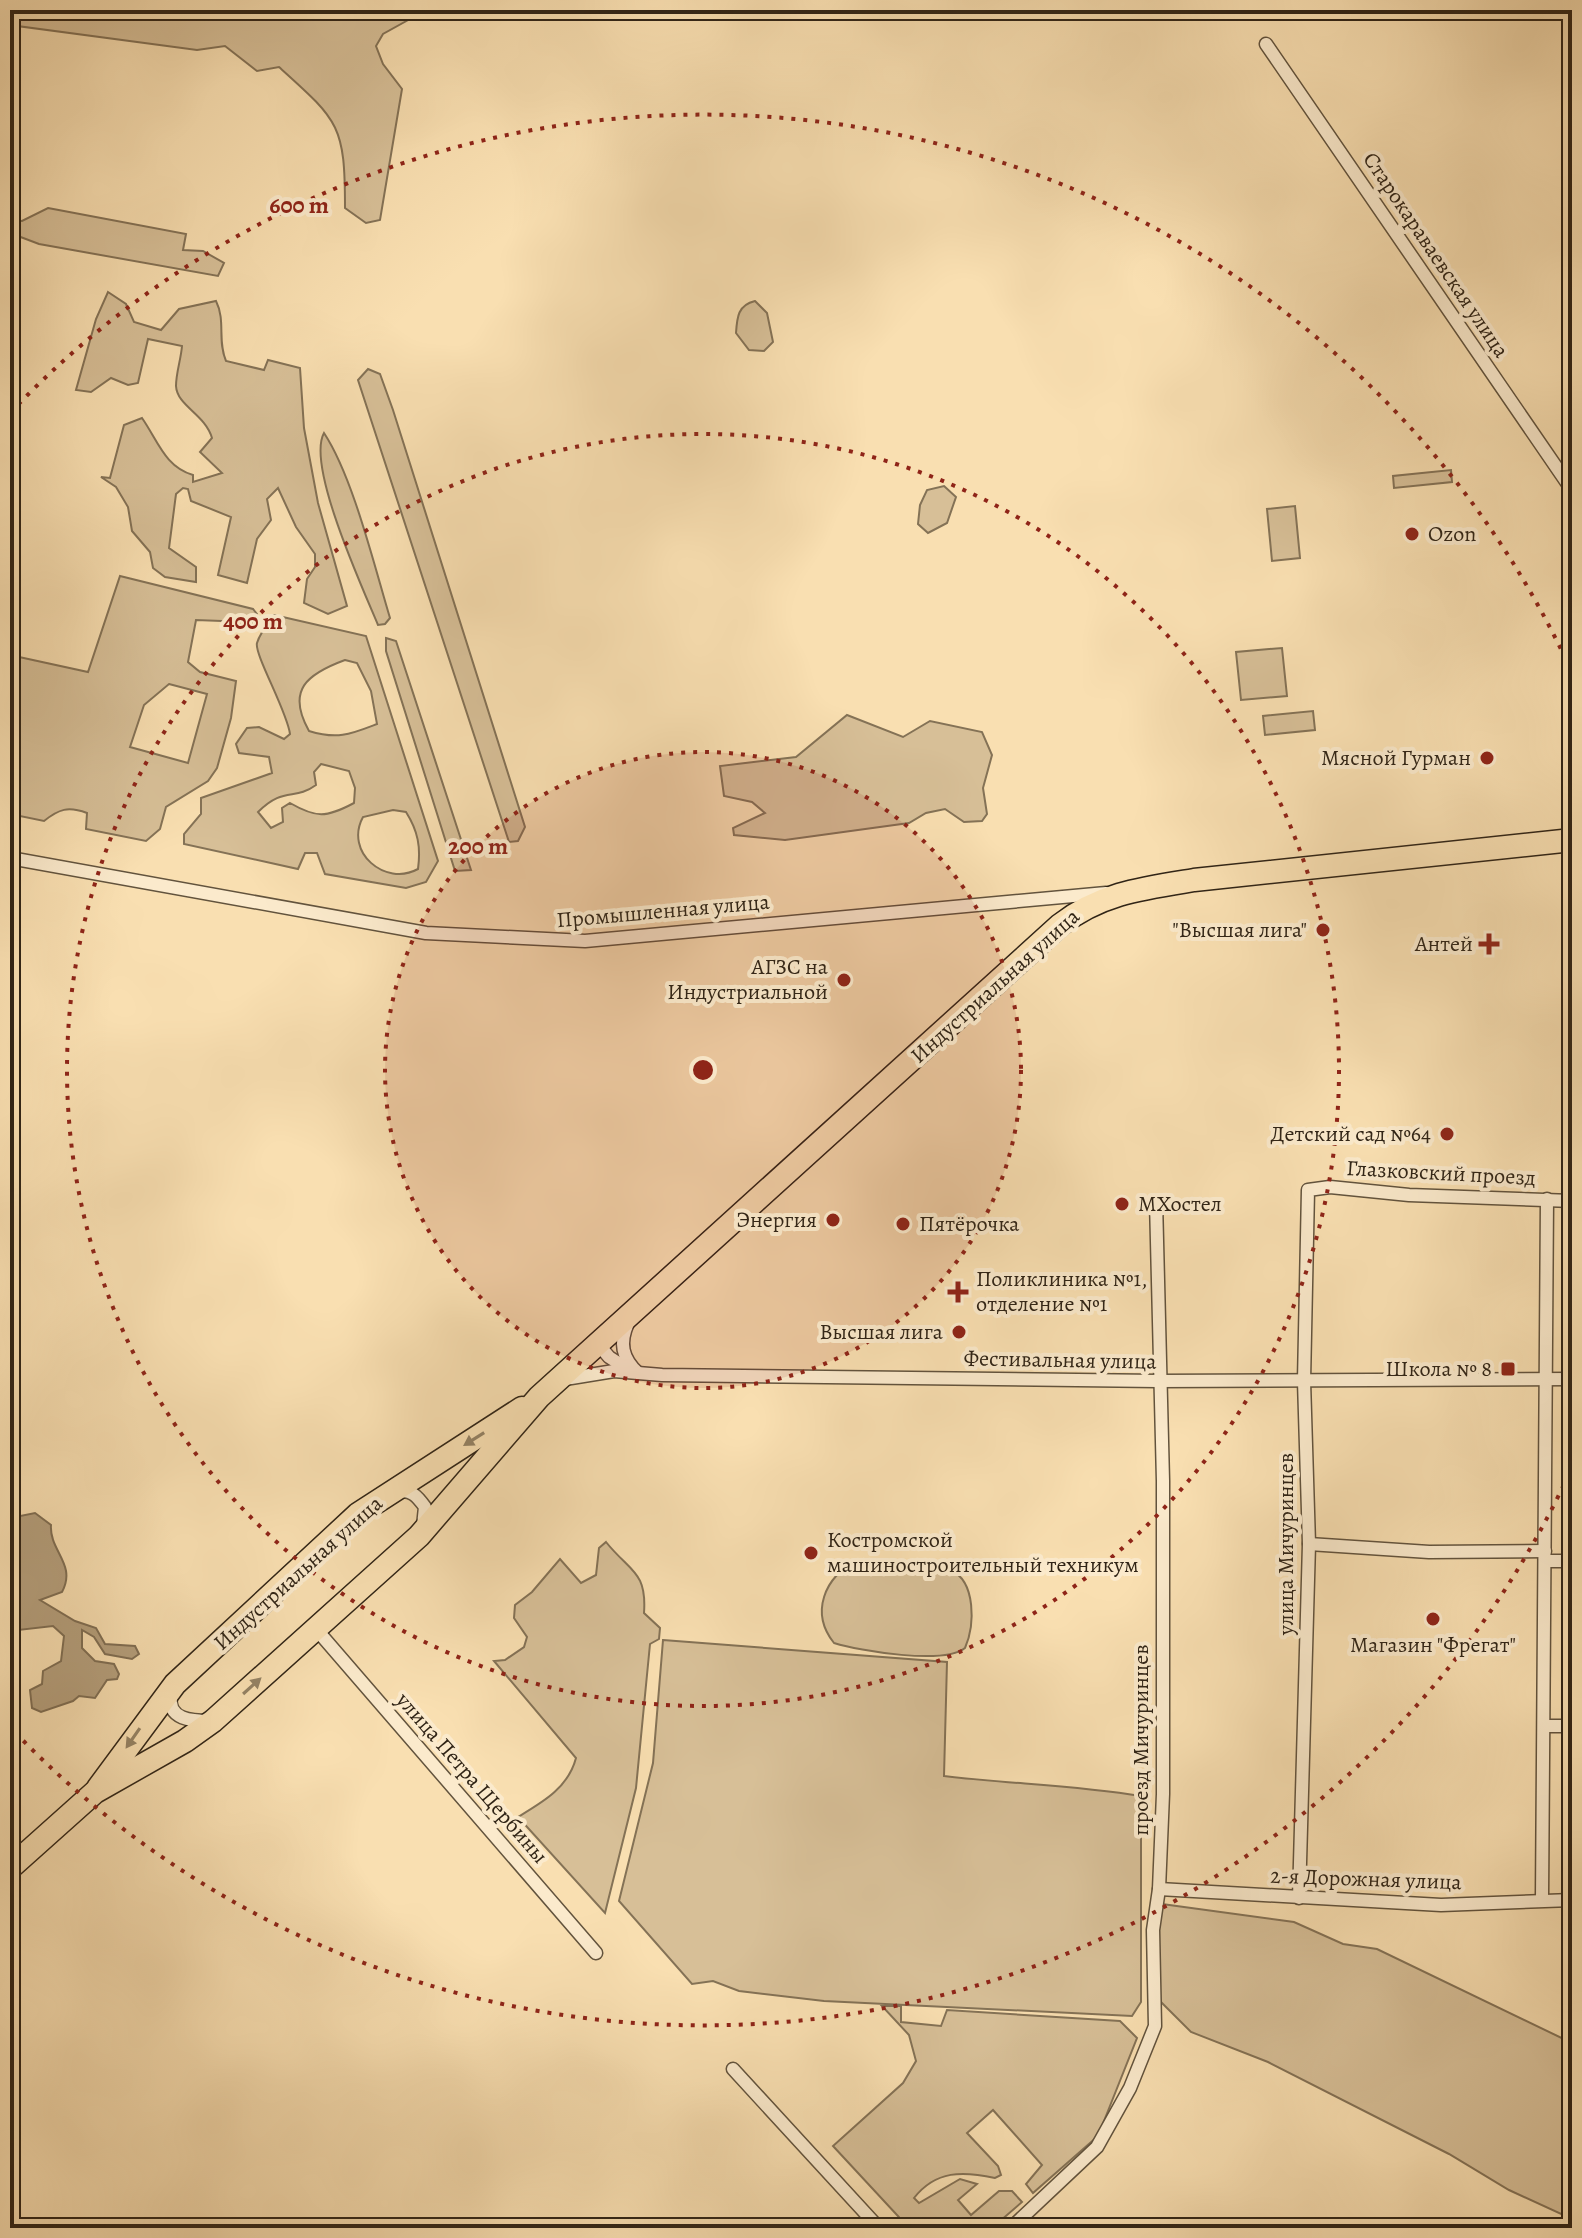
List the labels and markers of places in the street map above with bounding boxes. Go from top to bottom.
place label: Ozon [1428,519,1476,549]
marker: Ozon [1403,525,1421,543]
place label: Мясной Гурман [1321,743,1471,773]
marker: Мясной Гурман [1478,749,1496,767]
place label: "Высшая лига" [1172,915,1307,945]
marker: "Высшая лига" [1314,921,1332,939]
place label: Антей [1414,929,1473,959]
marker: Антей [1480,935,1498,953]
place label: АГЗС на Индустриальной [667,952,829,1007]
marker: АГЗС на Индустриальной [835,971,853,989]
centre of rings [689,1056,717,1084]
place label: Детский сад №64 [1270,1119,1431,1149]
marker: Детский сад №64 [1438,1125,1456,1143]
place label: МХостел [1138,1189,1222,1219]
marker: МХостел [1113,1195,1131,1213]
place label: Энергия [736,1205,817,1235]
place label: Пятёрочка [919,1209,1020,1239]
marker: Энергия [824,1211,842,1229]
marker: Пятёрочка [894,1215,912,1233]
place label: Поликлиника №1, отделение №1 [976,1264,1148,1319]
marker: Поликлиника №1, отделение №1 [947,1281,969,1303]
place label: Высшая лига [820,1317,944,1347]
marker: Высшая лига [950,1323,968,1341]
place label: Школа № 8 [1385,1354,1492,1384]
marker: Школа № 8 [1499,1360,1517,1378]
place label: Костромской машиностроительный техникум [827,1525,1139,1580]
marker: Костромской машиностроительный техникум [802,1544,820,1562]
marker: Магазин "Фрегат" [1424,1610,1442,1628]
place label: Магазин "Фрегат" [1350,1630,1516,1660]

